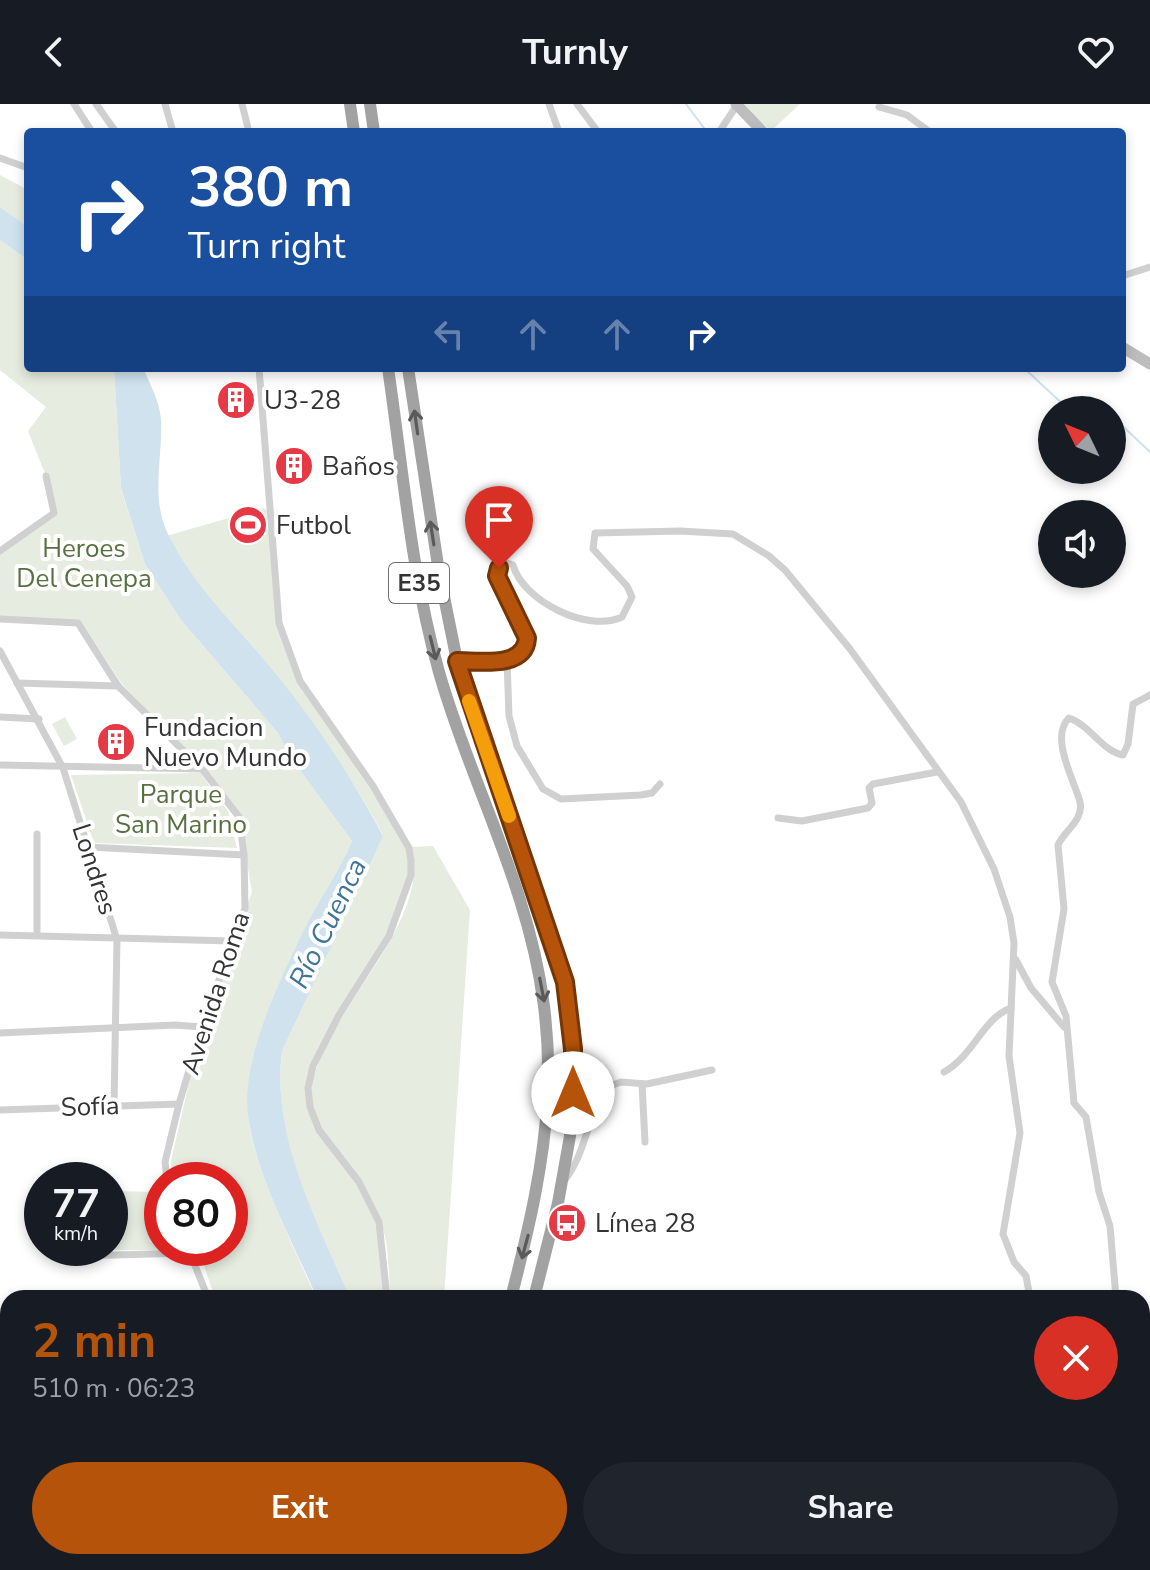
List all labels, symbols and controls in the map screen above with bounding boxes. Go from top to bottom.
text: Turnly [522,28,628,77]
icon: back [32,30,76,74]
icon: heart [1074,30,1118,74]
text: 380 m [188,149,353,226]
icon: right [56,160,160,264]
text: Turn right [188,222,345,271]
icon: left [427,312,471,356]
icon: ahead [511,312,555,356]
icon: ahead [595,312,639,356]
icon: right [679,312,723,356]
building icon: U3-28 [215,379,257,421]
place label: U3-28 [264,383,341,418]
north arrow [1038,396,1126,484]
map controls [1038,396,1126,588]
one-way arrow [408,410,423,436]
building icon: Baños [273,445,315,487]
place label: Baños [322,449,395,484]
pin [465,486,533,568]
icon: arrive [477,498,521,542]
button: sound [1038,500,1126,588]
sports icon: Futbol [227,504,269,546]
place label: Futbol [276,508,351,543]
one-way arrow [424,520,439,546]
park label: Heroes Del Cenepa [16,531,152,596]
road number: E35 [389,563,449,603]
one-way arrow [426,634,441,660]
place label: Fundacion Nuevo Mundo [144,710,307,775]
building icon: Fundacion Nuevo Mundo [95,721,137,763]
park label: Parque San Marino [115,777,247,842]
street label: Londres [63,819,126,919]
water label: Río Cuenca [280,852,376,995]
street label: Avenida Roma [173,907,258,1079]
one-way arrow [536,976,551,1002]
position arrow [531,1051,615,1135]
street label: Sofía [60,1088,120,1125]
speed limit sign: 80 [144,1162,248,1266]
text: 77 [52,1177,100,1231]
bus stop icon: Línea 28 [546,1202,588,1244]
place label: Línea 28 [595,1206,695,1241]
text: km/h [54,1220,98,1247]
one-way arrow [516,1233,531,1259]
text: 2 min [32,1308,156,1374]
button: close [1034,1316,1118,1400]
text: 510 m · 06:23 [32,1371,195,1406]
button: Exit [32,1462,567,1554]
button: Share [583,1462,1118,1554]

